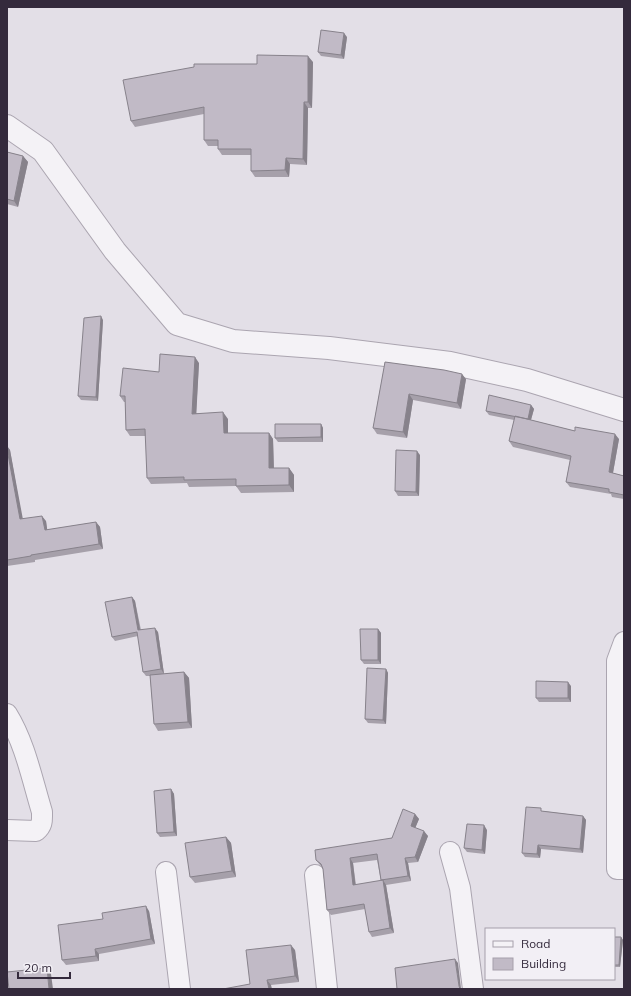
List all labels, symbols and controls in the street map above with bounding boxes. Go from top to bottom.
legend [485,928,615,980]
text: Road [521,936,550,951]
scale bar [18,954,70,980]
text: Building [521,956,566,971]
text: 20 m [24,960,52,975]

